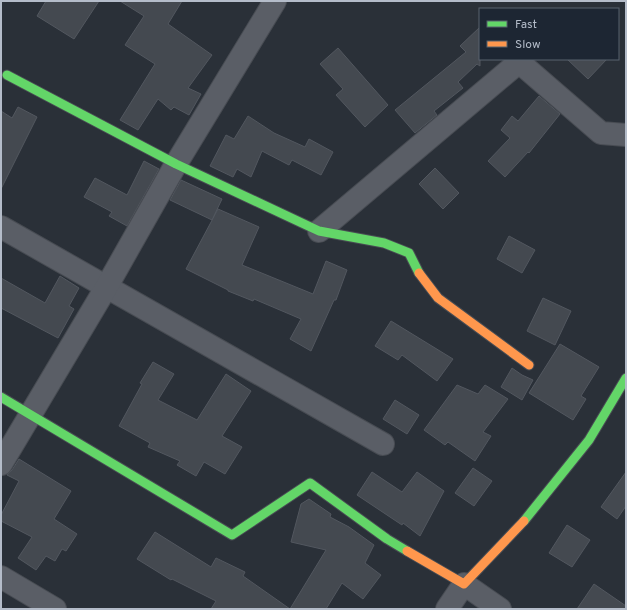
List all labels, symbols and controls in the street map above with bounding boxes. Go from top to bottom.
legend [479,8,619,60]
text: Fast [515,17,537,33]
text: Slow [515,37,541,53]

